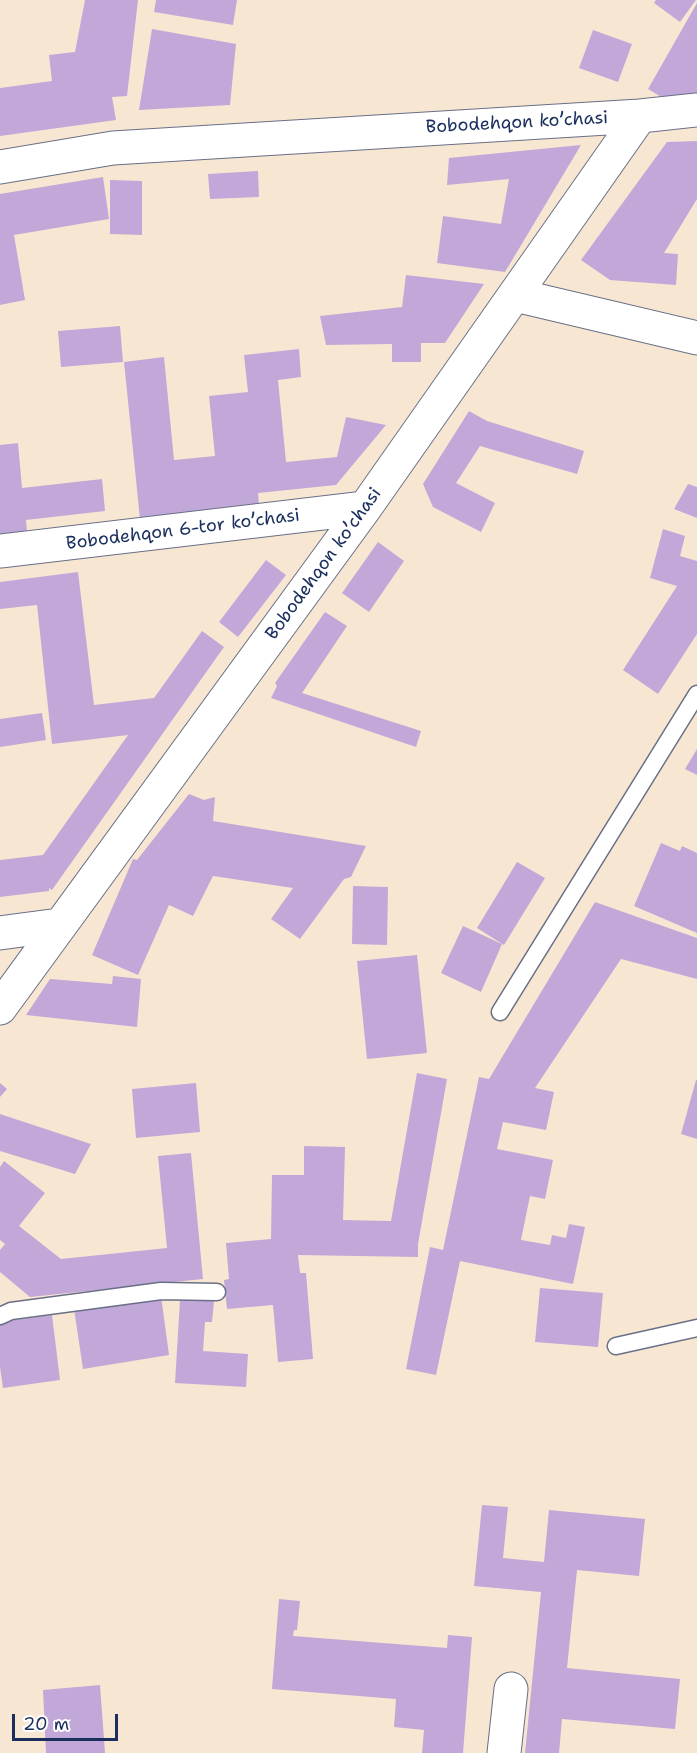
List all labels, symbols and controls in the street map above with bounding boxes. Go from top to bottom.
street label: Bobodehqon koʼchasi [425,107,609,139]
street label: Bobodehqon koʼchasi [262,484,386,644]
street label: Bobodehqon 6-tor koʼchasi [65,505,301,555]
scale bar [15,1702,122,1740]
text: 20 m [23,1712,69,1736]

